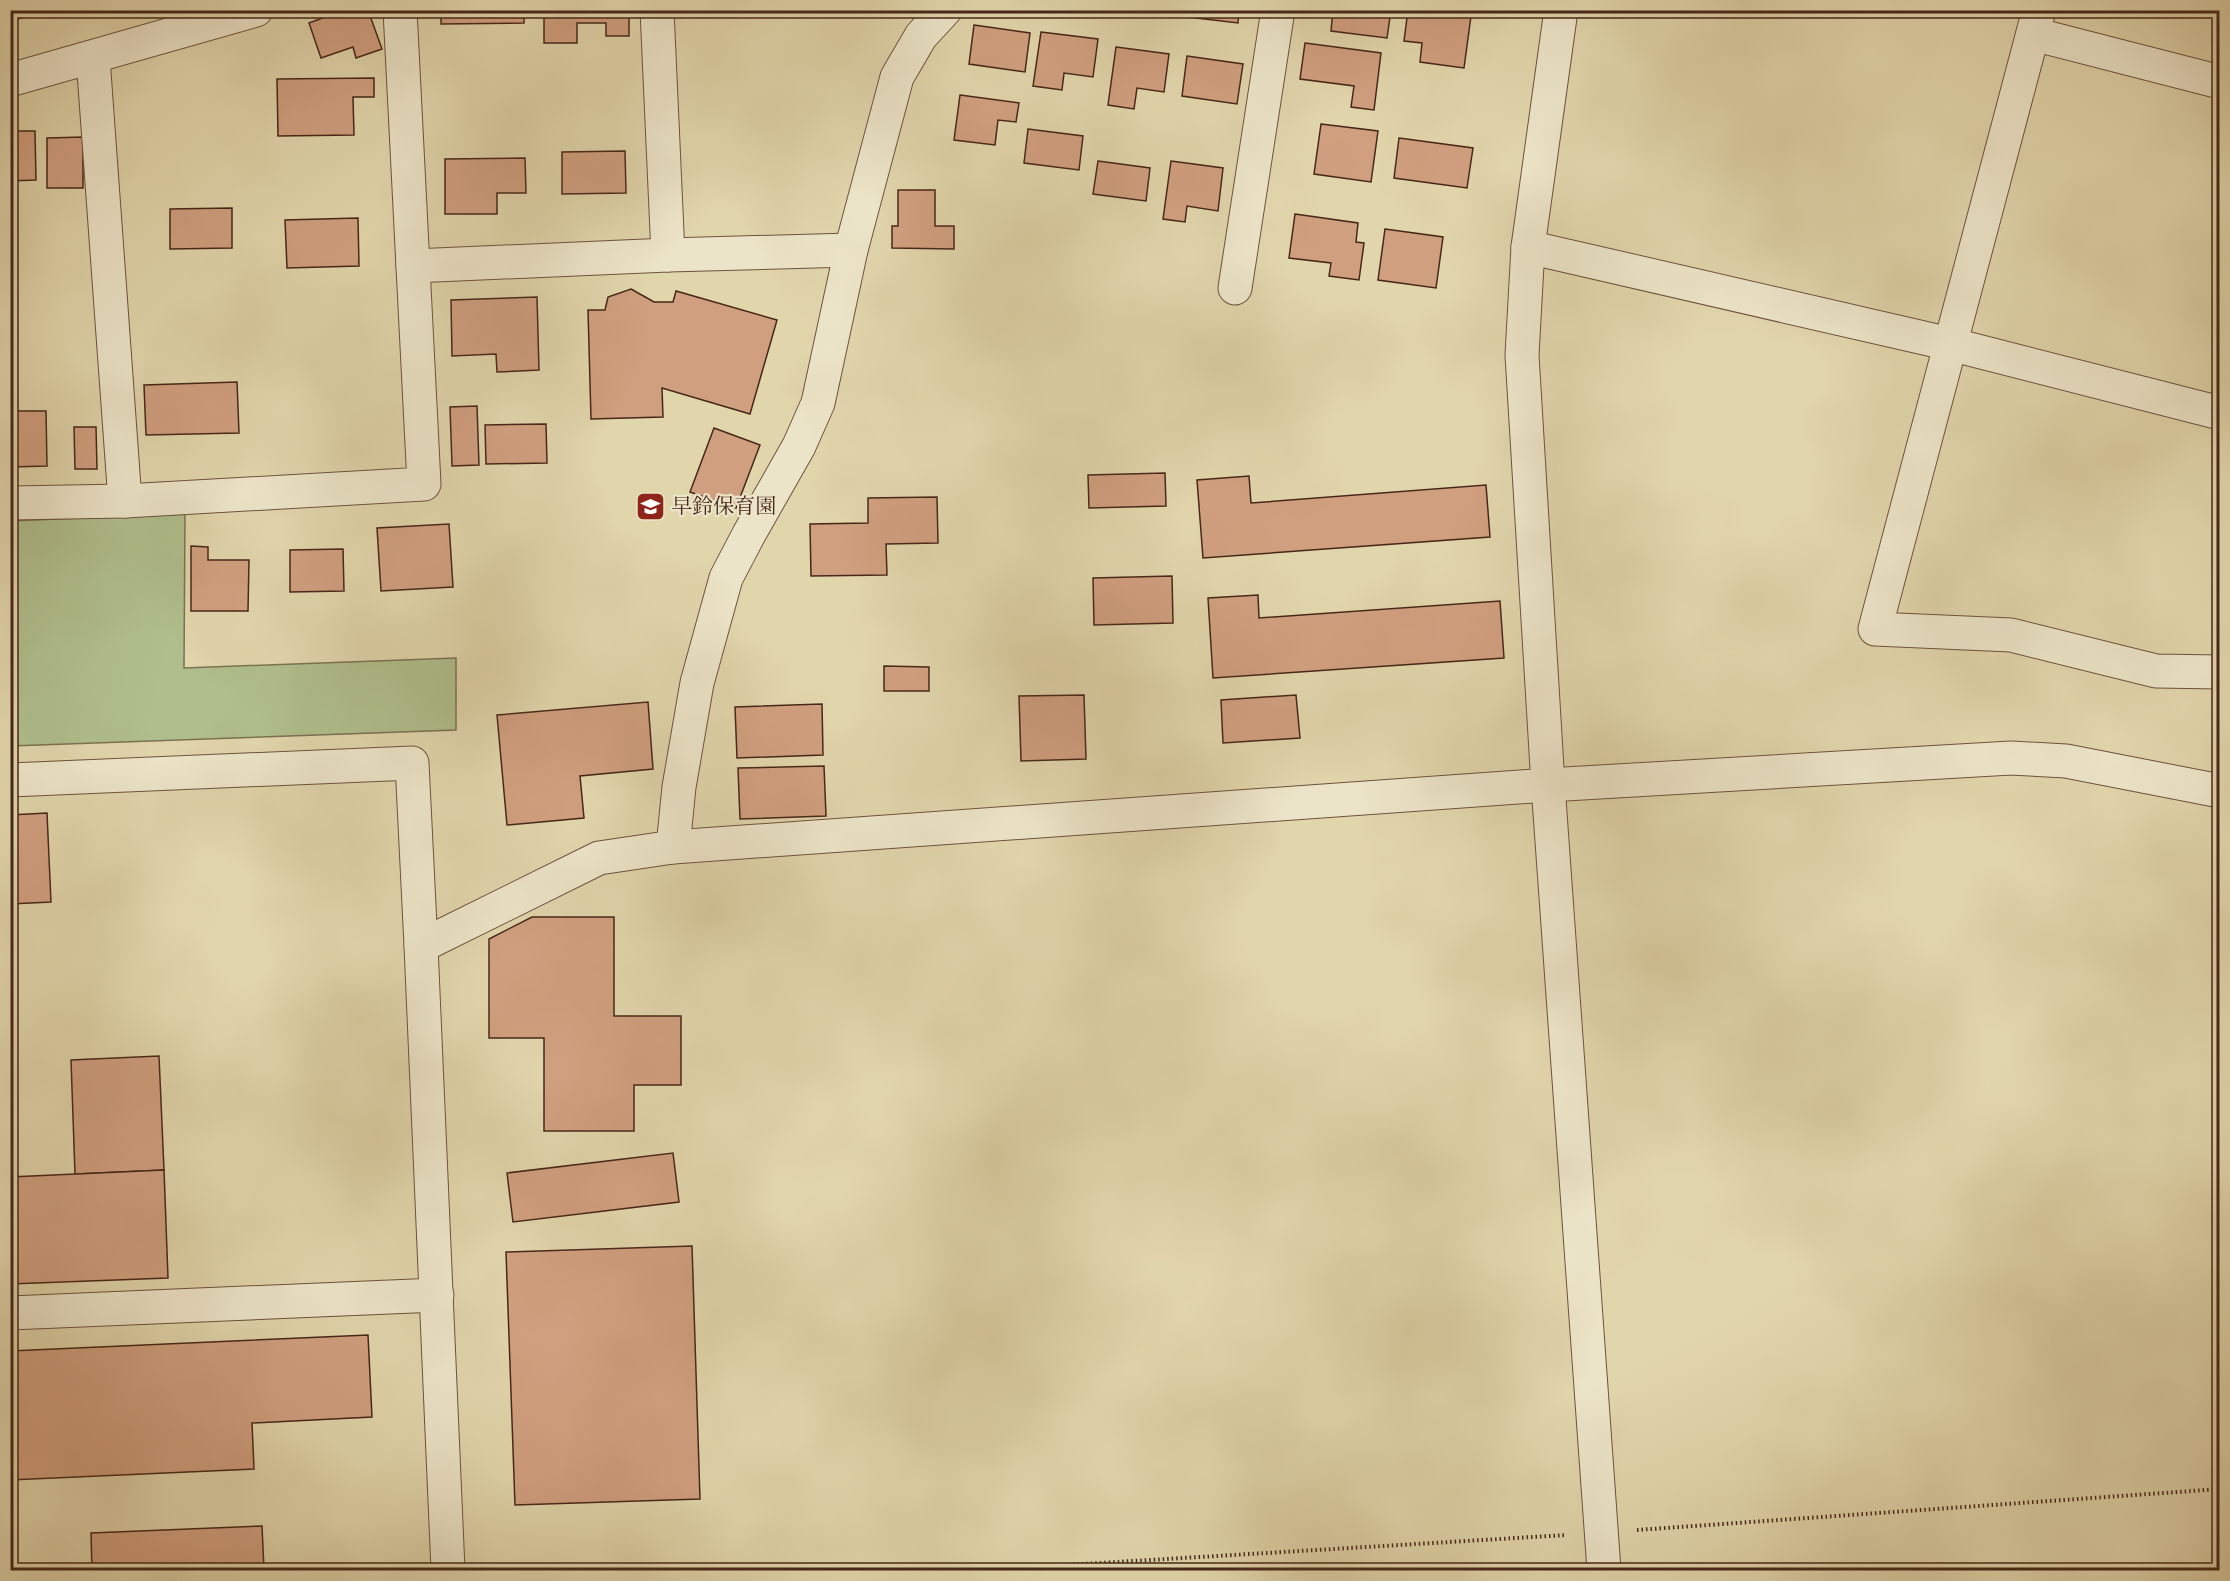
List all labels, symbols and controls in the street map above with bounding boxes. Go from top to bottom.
school or university icon: 早鈴保育園 [634,490,666,522]
place label: 早鈴保育園 [671,495,776,518]

